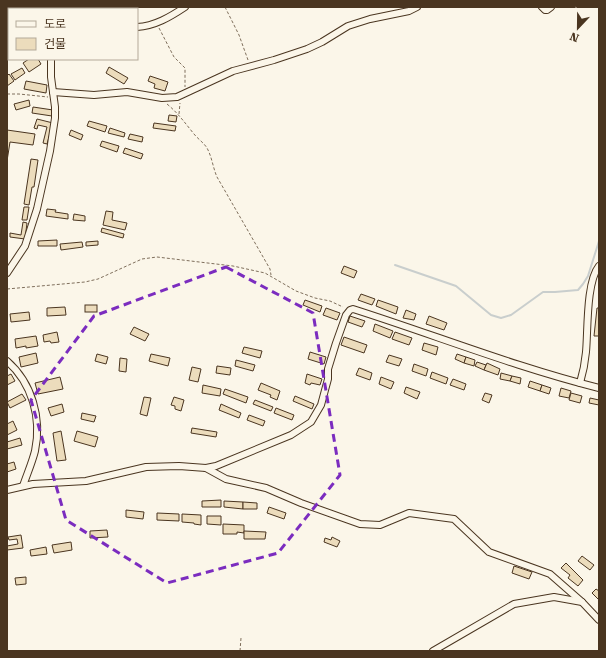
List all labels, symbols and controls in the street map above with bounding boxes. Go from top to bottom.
legend [8,8,138,60]
north arrow [558,8,598,48]
text: 도로 [44,17,66,31]
text: N [568,29,581,44]
text: 건물 [44,37,66,51]

